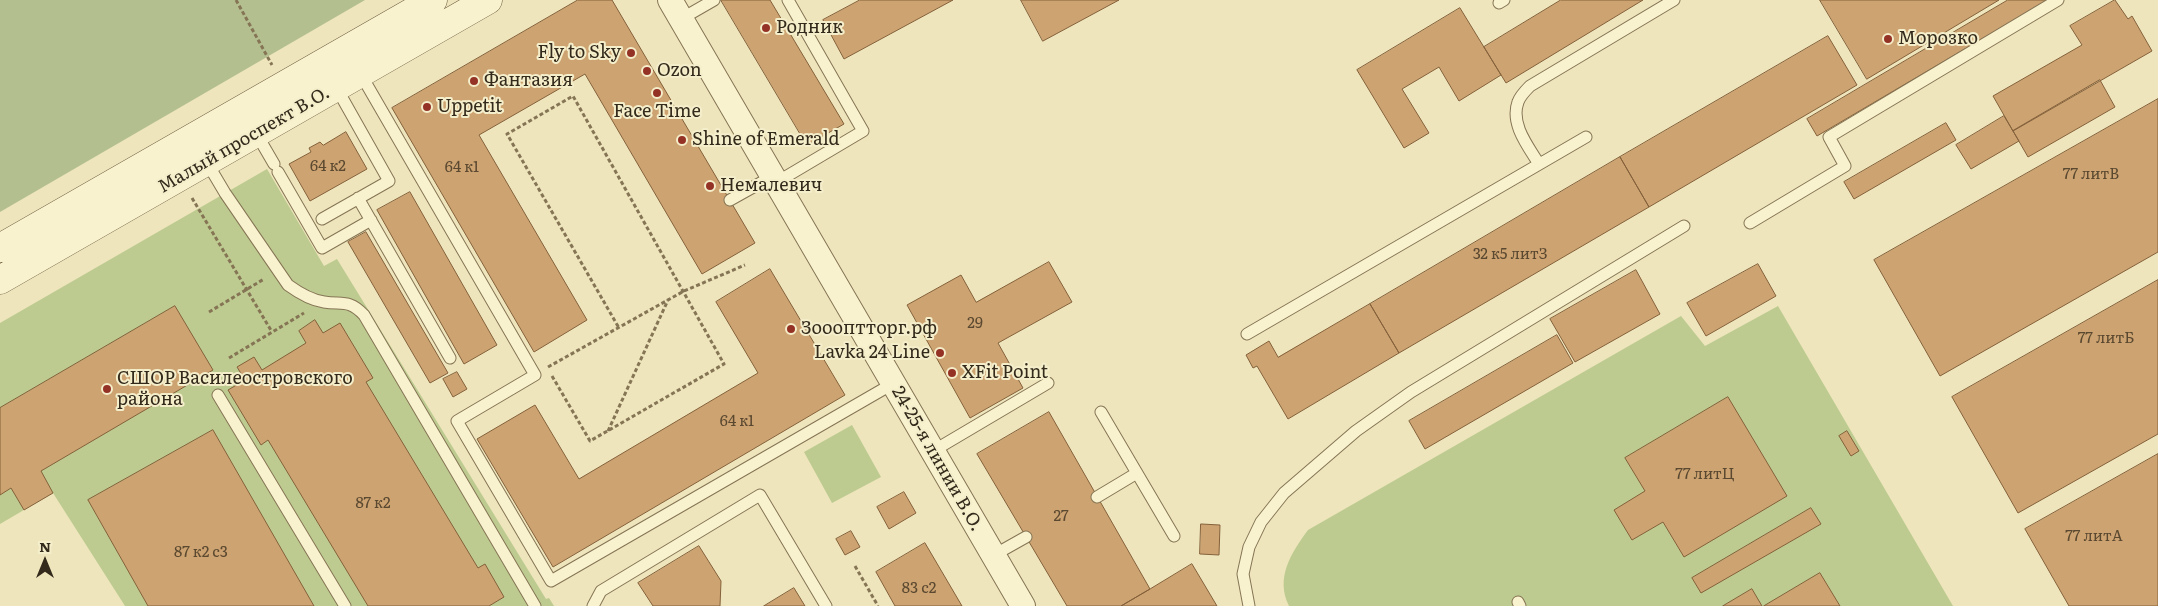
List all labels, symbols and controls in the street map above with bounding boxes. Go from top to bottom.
place label: Родник [776,17,843,39]
marker: Родник [760,22,772,34]
place label: Морозко [1898,28,1978,50]
marker: Морозко [1882,33,1894,45]
place label: Fly to Sky [538,42,621,64]
marker: Fly to Sky [625,47,637,59]
place label: Ozon [657,60,702,82]
marker: Ozon [641,65,653,77]
place label: Фантазия [484,70,573,92]
marker: Фантазия [468,75,480,87]
street label: Малый проспект В.О. [154,82,334,198]
marker: Face Time [651,87,663,99]
place label: Uppetit [437,96,502,118]
marker: Uppetit [421,101,433,113]
place label: Face Time [613,101,701,123]
place label: Shine of Emerald [692,129,840,151]
marker: Shine of Emerald [676,134,688,146]
house number: 64 к2 [310,158,346,176]
house number: 64 к1 [445,159,479,177]
house number: 77 литВ [2063,166,2119,184]
place label: Немалевич [720,175,822,197]
marker: Немалевич [704,180,716,192]
house number: 32 к5 литЗ [1473,246,1547,264]
house number: 29 [967,315,983,333]
place label: Зоооптторг.рф [801,318,937,340]
marker: Зоооптторг.рф [785,323,797,335]
house number: 77 литБ [2078,330,2134,348]
place label: Lavka 24 Line [814,342,930,364]
marker: Lavka 24 Line [934,347,946,359]
place label: XFit Point [962,362,1048,384]
marker: XFit Point [946,367,958,379]
place label: СШОР Василеостровского района [117,368,353,410]
marker: СШОР Василеостровского района [101,383,113,395]
street label: 24-25-я линии В.О. [887,383,987,535]
house number: 64 к1 [720,413,754,431]
house number: 77 литЦ [1675,466,1735,484]
house number: 87 к2 [355,495,391,513]
house number: 27 [1053,508,1069,526]
house number: 77 литА [2065,528,2123,546]
north arrow [20,536,70,586]
text: N [39,536,51,556]
house number: 87 к2 с3 [174,544,228,562]
house number: 83 с2 [902,580,936,598]

